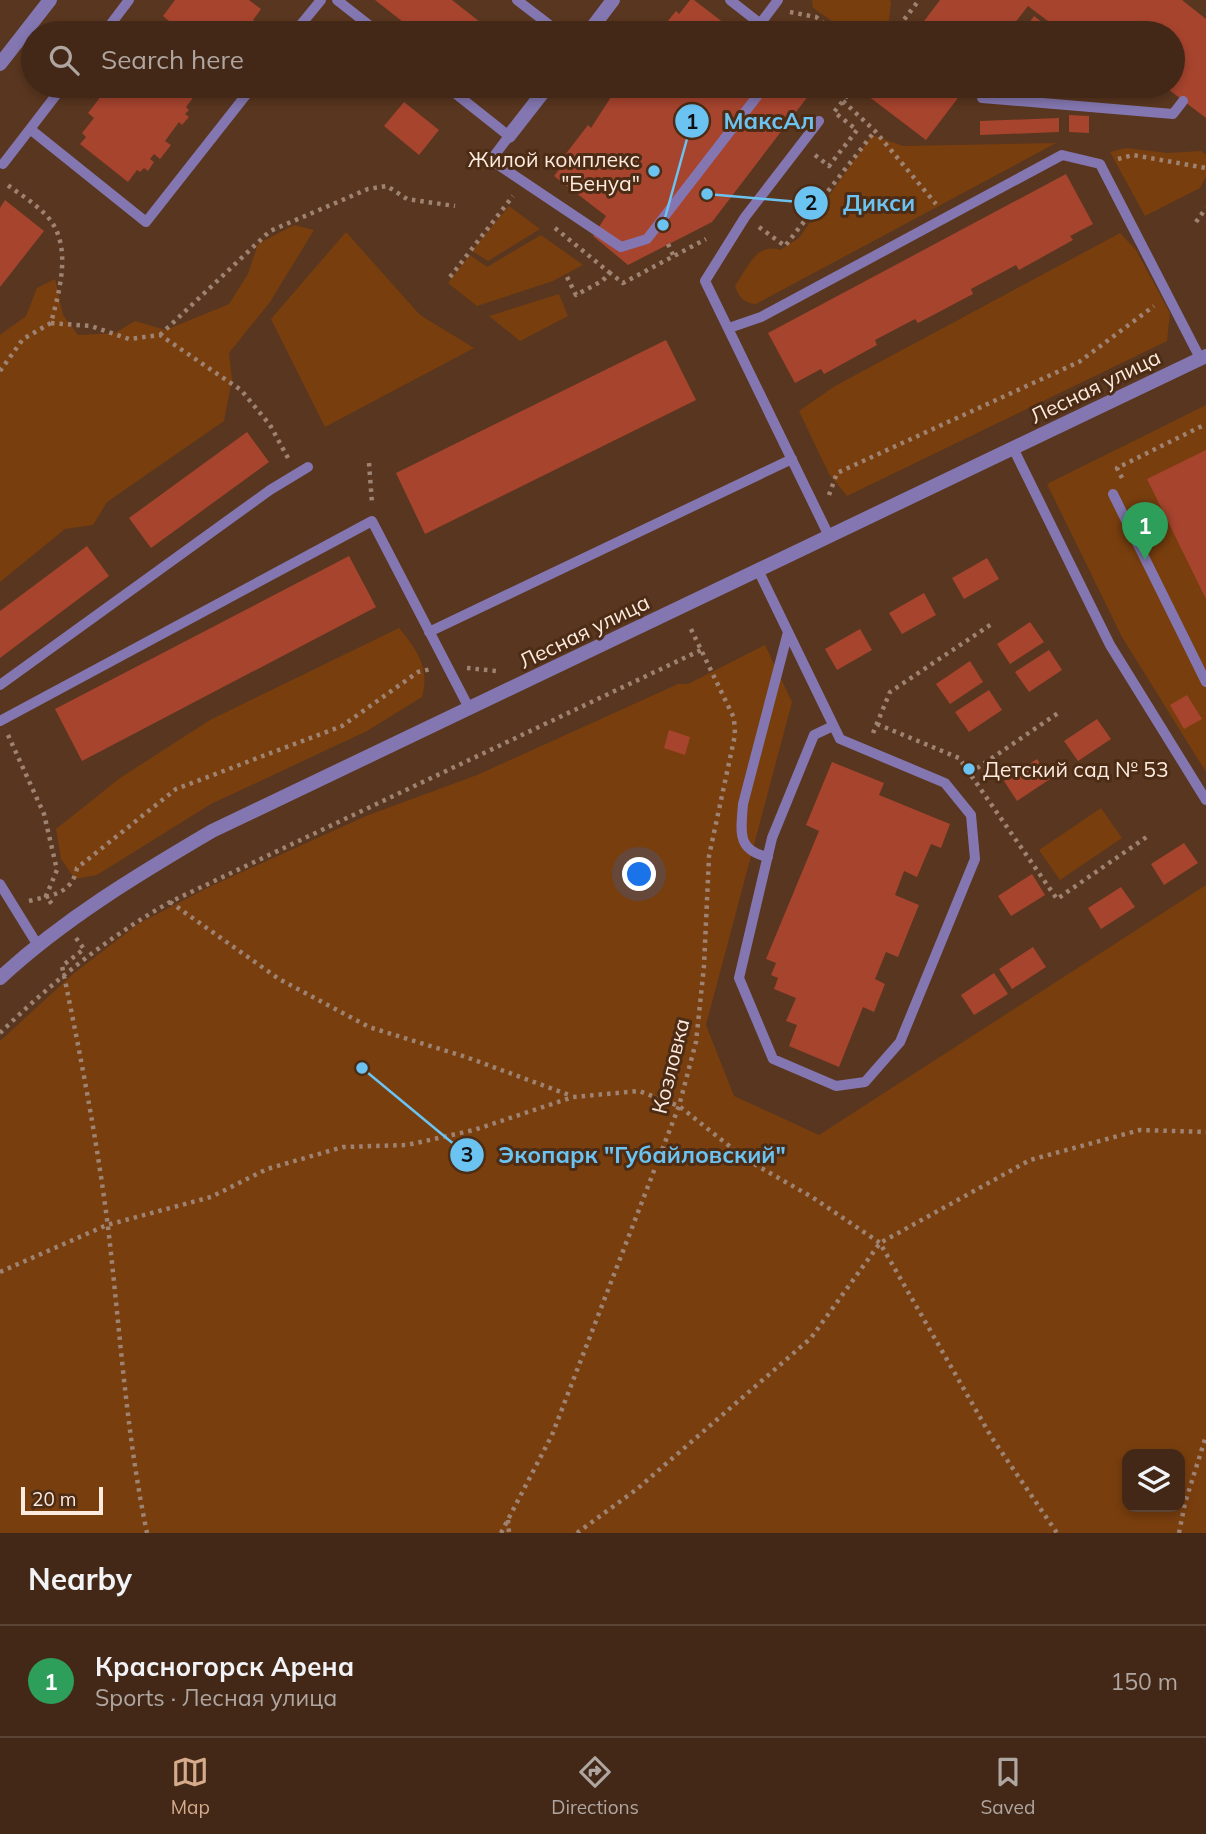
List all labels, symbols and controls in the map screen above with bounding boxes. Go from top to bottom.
search box [21,21,1185,98]
icon: search [45,41,83,79]
text: Search here [101,43,244,76]
callout: МаксАл [674,99,828,143]
text: МаксАл [724,106,814,135]
text: 1 [686,108,698,134]
place label: Жилой комплекс "Бенуа" [468,146,640,196]
marker: Жилой комплекс "Бенуа" [646,163,662,179]
callout: Дикси [794,181,929,225]
text: Дикси [843,188,915,217]
text: 2 [805,189,817,215]
street label: Лесная улица [1026,343,1164,429]
pin: 1 [1122,502,1168,560]
street label: Лесная улица [515,588,653,674]
place label: Детский сад № 53 [983,756,1169,782]
marker: Детский сад № 53 [961,761,977,777]
your location [622,857,656,891]
street label: Козловка [646,1016,694,1116]
callout: Экопарк "Губайловский" [450,1133,800,1177]
text: Экопарк "Губайловский" [498,1140,786,1169]
text: 3 [461,1141,473,1167]
map controls [1122,1449,1185,1512]
button: layers [1122,1449,1185,1512]
scale bar [21,1484,103,1516]
text: 20 m [32,1487,76,1511]
text: Nearby [28,1560,132,1598]
text: Красногорск Арена [95,1650,354,1683]
text: 1 [44,1667,58,1696]
text: 150 m [1110,1667,1178,1696]
text: Sports · Лесная улица [95,1683,337,1712]
tab: Map [171,1753,210,1819]
tab: Directions [551,1753,639,1819]
tab: Saved [980,1753,1035,1819]

